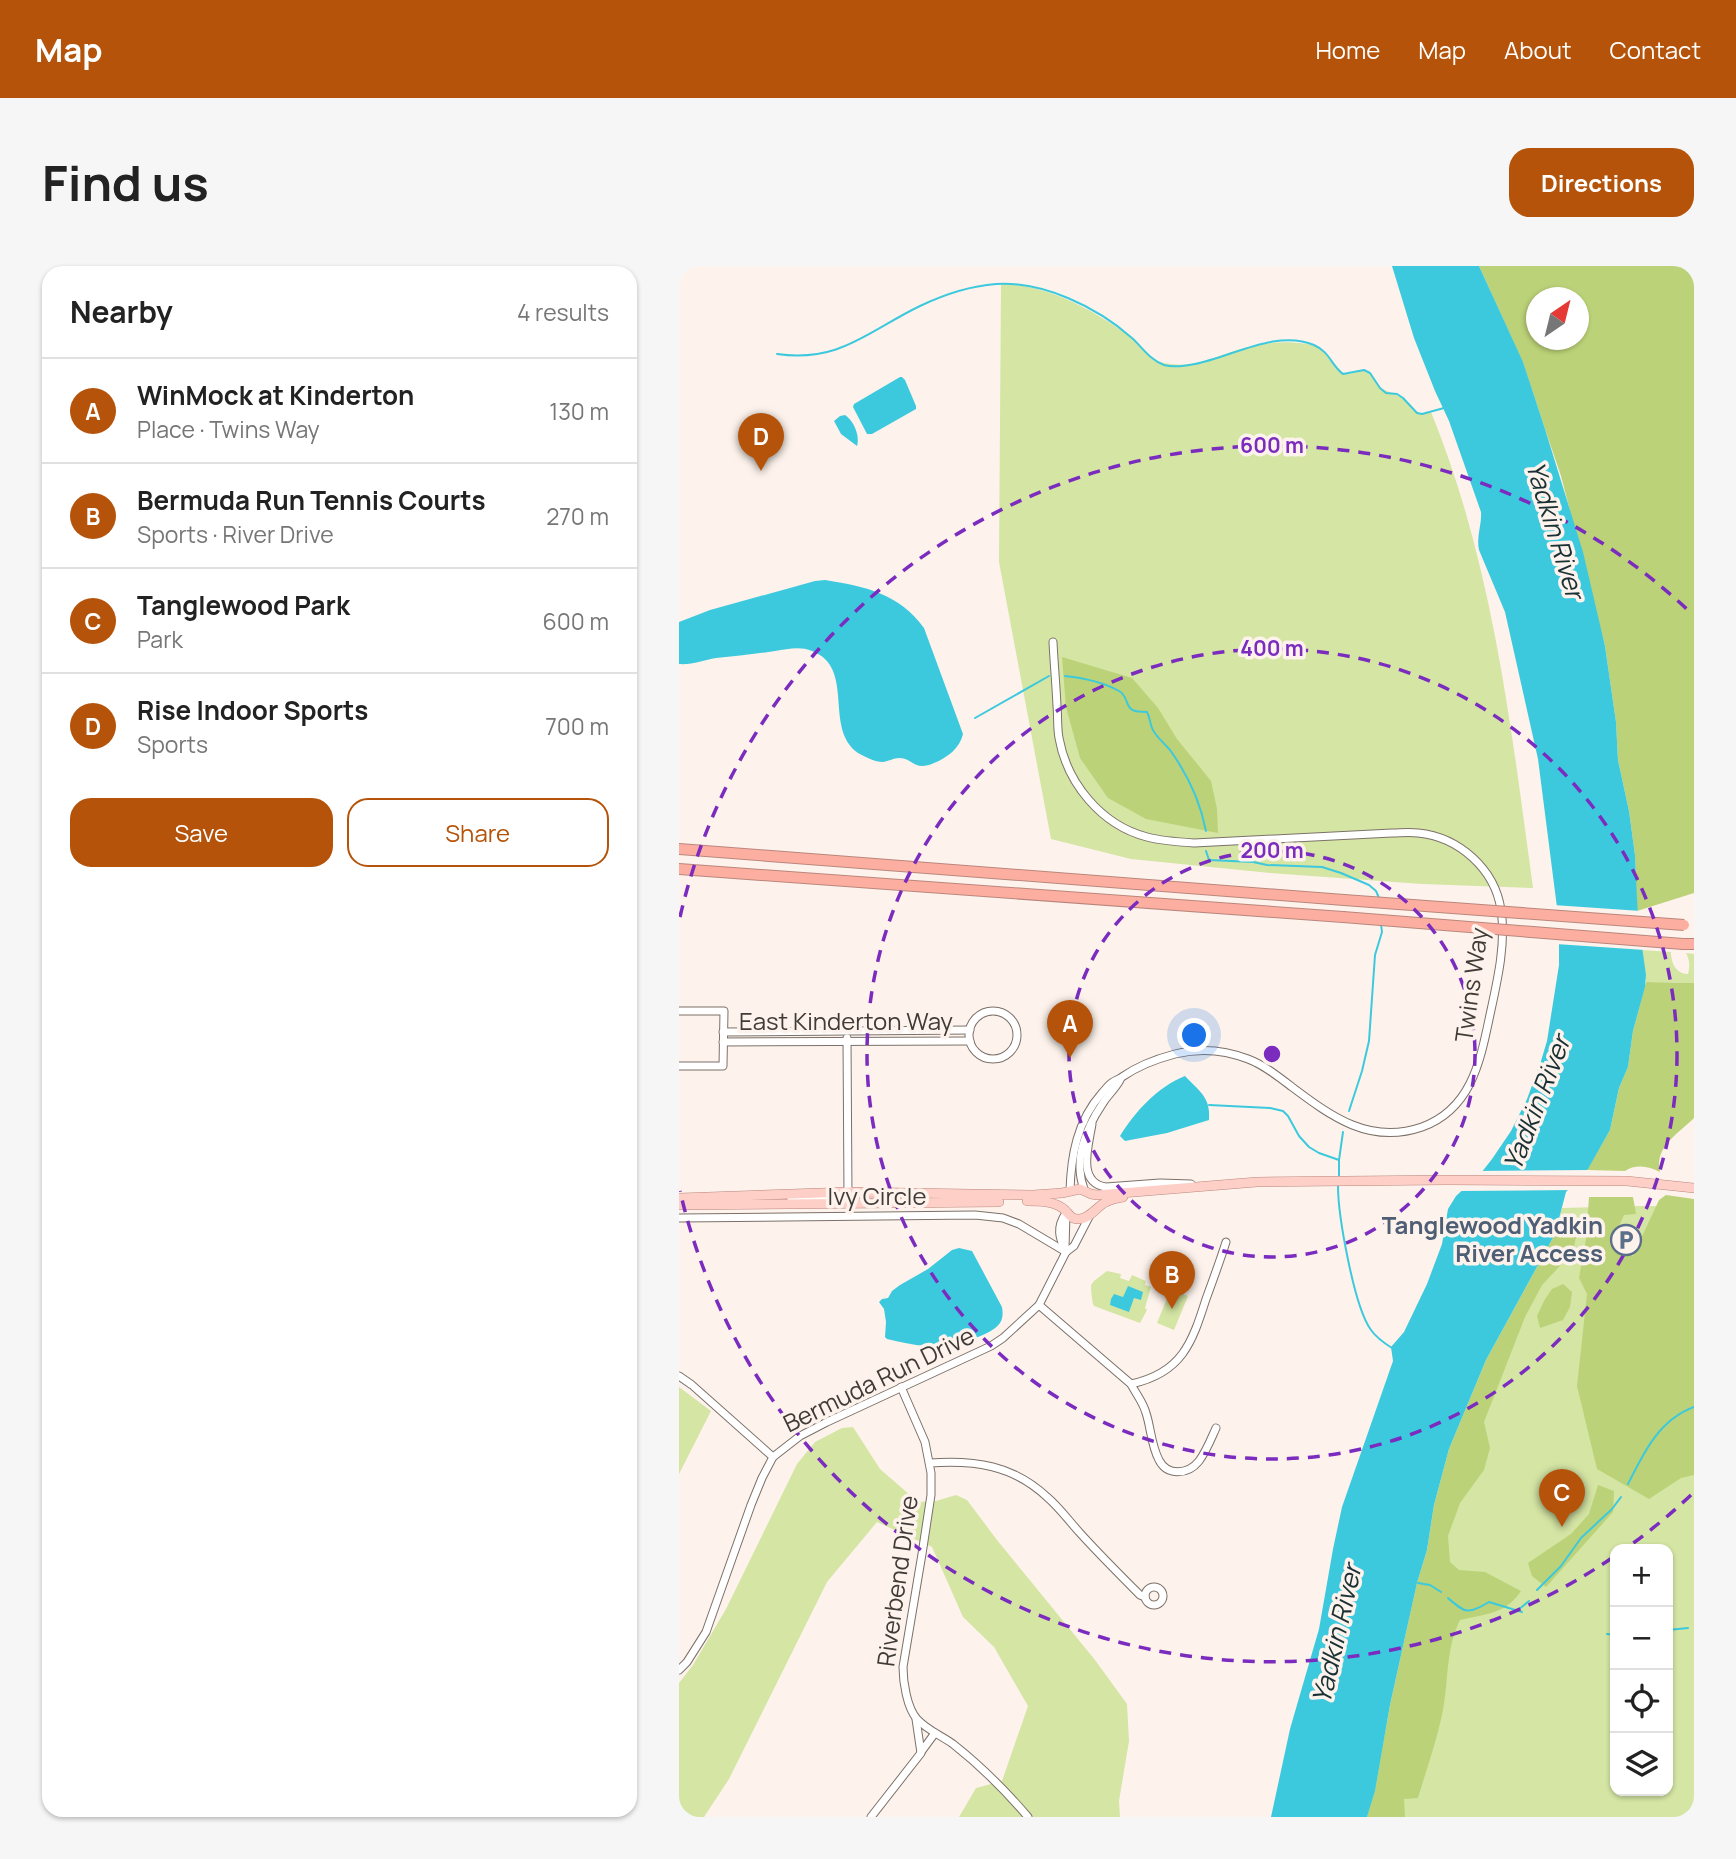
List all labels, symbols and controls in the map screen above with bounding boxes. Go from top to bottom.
text: Map [35,27,103,72]
text: Home [1315,33,1380,66]
text: Map [1418,33,1466,66]
text: About [1504,33,1572,66]
text: Contact [1610,33,1701,66]
button: Directions [1509,148,1694,217]
text: Find us [42,149,209,216]
north arrow [1526,287,1589,350]
text: Nearby [70,291,173,332]
text: 4 results [517,296,609,328]
text: WinMock at Kinderton [137,377,414,413]
text: A [85,395,101,427]
text: 130 m [549,395,609,427]
text: Place · Twins Way [137,413,320,445]
pin: D [738,413,784,471]
text: 600 m [1240,431,1304,459]
water label: Yadkin River [1518,457,1595,606]
text: Bermuda Run Tennis Courts [137,482,485,518]
text: B [86,500,100,532]
text: 270 m [546,500,609,532]
text: Sports · River Drive [137,518,334,550]
text: Tanglewood Park [137,587,350,623]
text: C [85,605,102,637]
text: 600 m [543,605,609,637]
text: Park [137,623,183,655]
text: 400 m [1240,634,1304,662]
text: Rise Indoor Sports [137,692,368,728]
text: D [85,710,101,742]
text: 700 m [545,710,609,742]
text: Sports [137,728,208,760]
button: Save [70,798,333,867]
button: Share [347,798,609,867]
text: 200 m [1240,836,1304,864]
street label: Twins Way [1446,925,1495,1044]
pin: A [1047,1000,1093,1058]
street label: East Kinderton Way [739,1004,953,1037]
your location [1177,1018,1211,1052]
water label: Yadkin River [1494,1027,1580,1175]
centre of rings [1260,1042,1284,1066]
street label: Ivy Circle [828,1179,926,1212]
place label: Tanglewood Yadkin River Access [1382,1208,1603,1269]
parking icon: Tanglewood Yadkin River Access [1609,1223,1643,1257]
pin: B [1149,1251,1195,1309]
street label: Bermuda Run Drive [777,1318,979,1439]
pin: C [1539,1469,1585,1527]
street label: Riverbend Drive [868,1493,925,1668]
map controls [1610,1544,1673,1796]
button: + [1610,1544,1673,1607]
water label: Yadkin River [1303,1557,1370,1707]
button: − [1610,1607,1673,1670]
button: locate [1610,1670,1673,1733]
button: layers [1610,1733,1673,1796]

